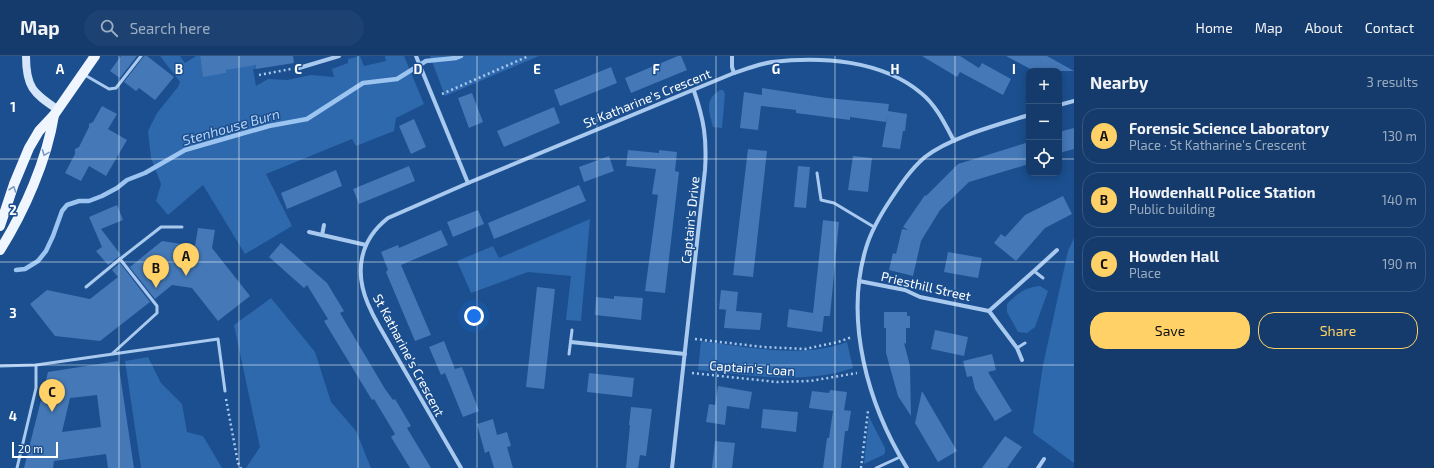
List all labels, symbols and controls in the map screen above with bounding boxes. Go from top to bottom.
search box [84,10,364,46]
text: Map [20,16,60,39]
icon: search [98,17,120,39]
text: Search here [130,19,210,37]
text: Home [1196,19,1233,36]
text: Map [1255,19,1283,36]
text: About [1305,19,1343,36]
text: Contact [1365,19,1414,36]
text: A [56,61,65,77]
text: B [175,61,183,77]
text: C [294,61,302,77]
text: D [414,61,423,77]
text: E [533,61,541,77]
text: F [652,61,660,77]
text: G [772,61,780,77]
text: H [891,61,900,77]
text: I [1012,61,1016,77]
street label: St Katharine's Crescent [581,65,713,131]
map controls [1026,68,1062,176]
button: + [1026,68,1062,104]
text: Nearby [1090,72,1148,92]
text: 3 results [1367,74,1418,90]
text: 1 [10,99,16,115]
water label: Stenhouse Burn [180,104,282,149]
button: − [1026,104,1062,140]
text: Forensic Science Laboratory [1129,119,1329,137]
text: A [1100,128,1108,144]
text: 130 m [1382,128,1417,144]
text: Place · St Katharine's Crescent [1129,137,1306,153]
button: locate [1026,140,1062,176]
one-way arrow [41,149,49,156]
street label: Captain's Drive [677,175,703,265]
text: Howdenhall Police Station [1129,183,1316,201]
one-way arrow [8,186,16,193]
text: B [1100,192,1108,208]
text: 140 m [1382,192,1417,208]
text: Public building [1129,201,1215,217]
text: 2 [9,202,17,218]
pin: A [173,243,199,276]
text: Howden Hall [1129,247,1219,265]
pin: B [143,255,169,288]
text: C [1100,256,1108,272]
text: 190 m [1382,256,1417,272]
text: Place [1129,265,1161,281]
street label: Priesthill Street [879,268,973,304]
street label: St Katharine's Crescent [370,291,448,419]
text: 3 [9,305,17,321]
your location [464,306,484,326]
button: Save [1090,312,1250,349]
button: Share [1258,312,1418,349]
street label: Captain's Loan [709,357,795,379]
pin: C [39,379,65,412]
text: 4 [9,408,17,424]
scale bar [12,440,58,459]
text: 20 m [18,442,43,455]

